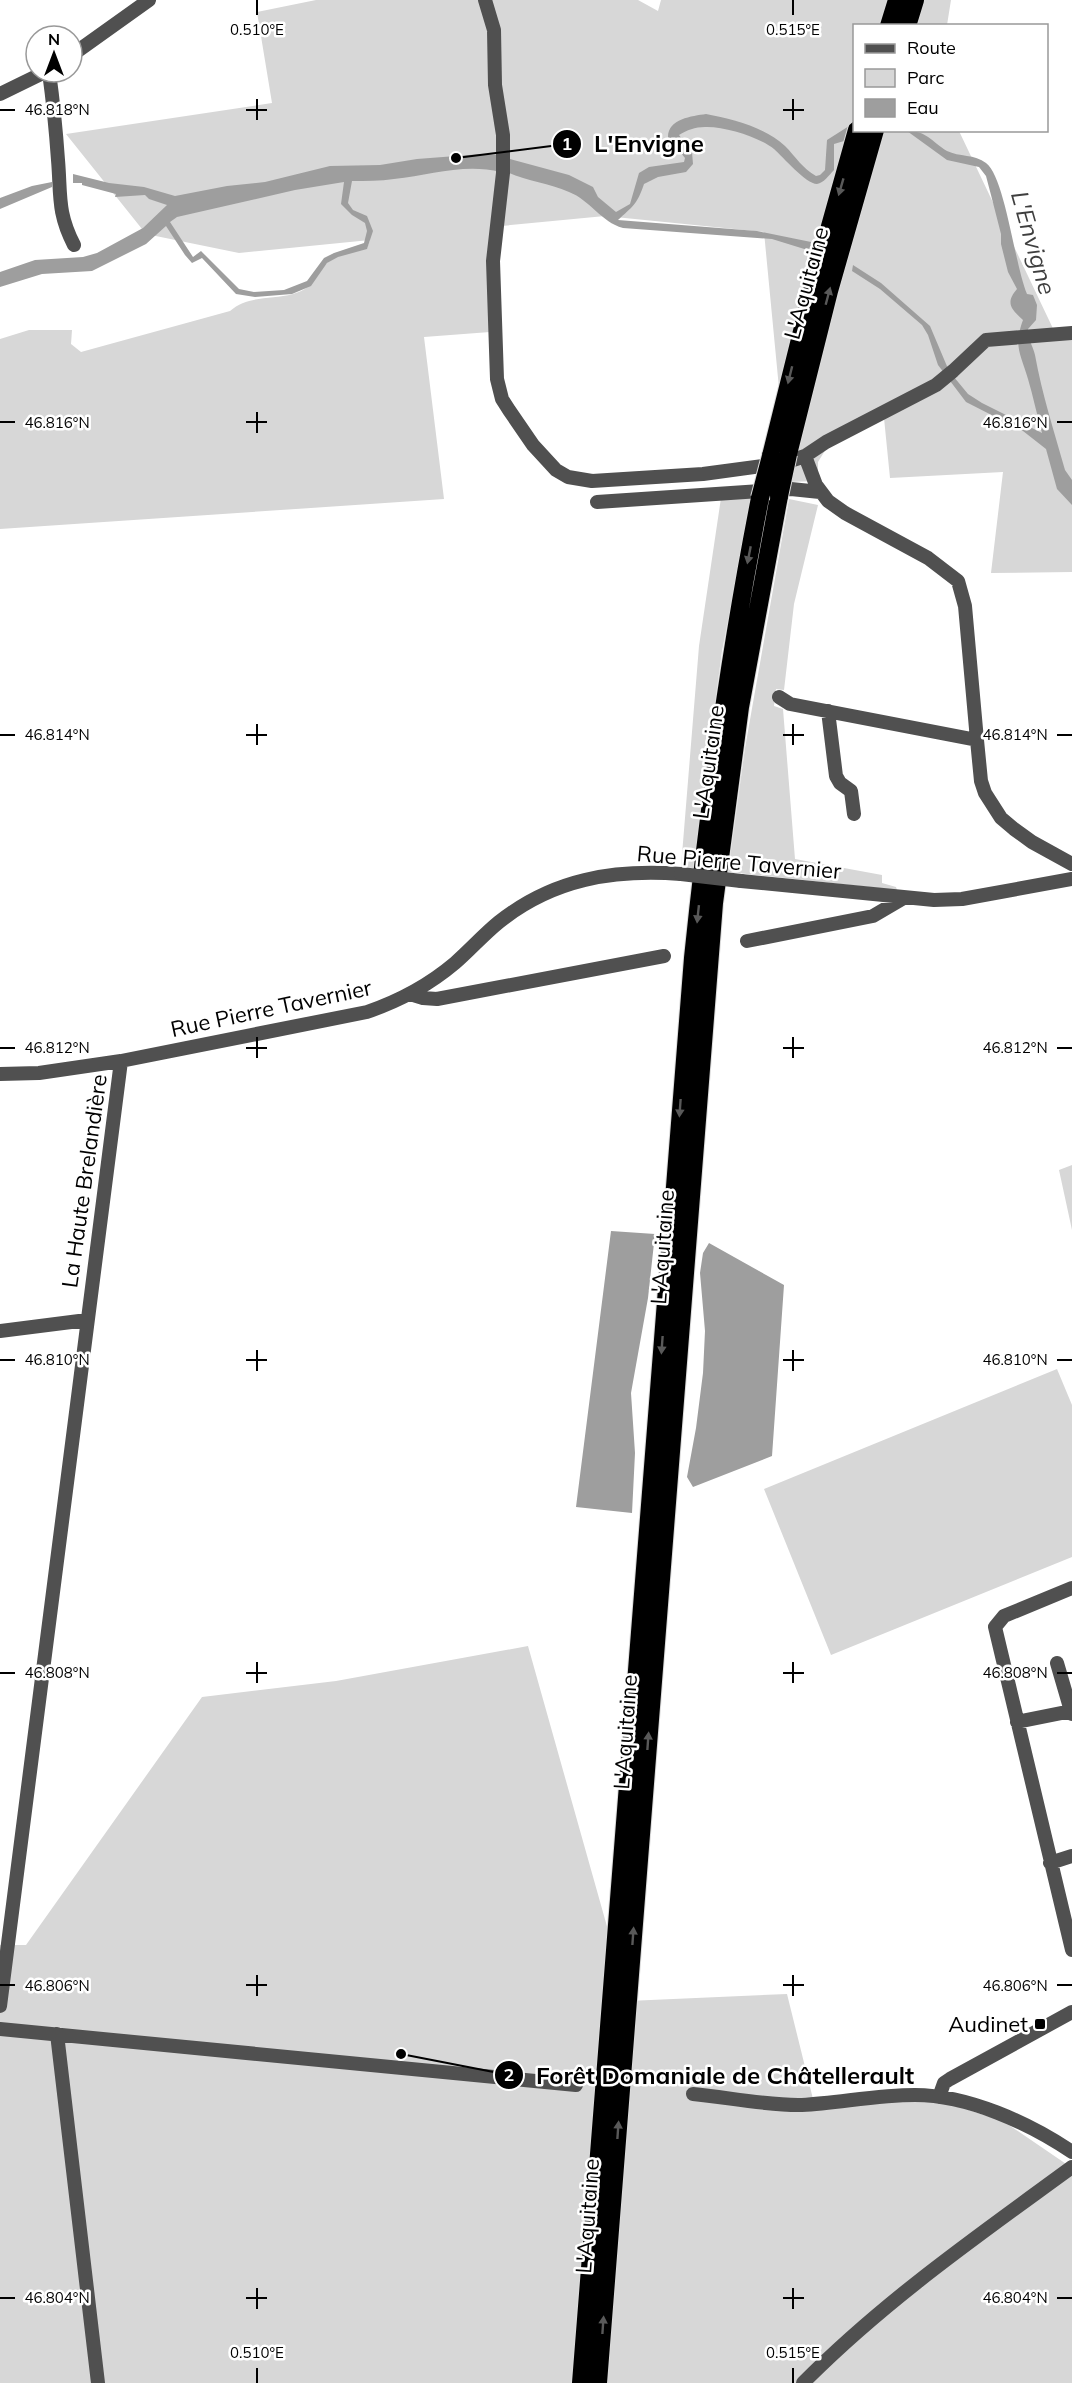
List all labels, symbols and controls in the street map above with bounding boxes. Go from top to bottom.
text: 0.510°E [230,20,284,39]
text: 0.515°E [766,20,820,39]
north arrow [24,24,84,84]
legend [853,24,1048,132]
text: N [48,29,60,49]
text: Route [907,36,956,59]
text: Parc [907,66,945,89]
text: Eau [907,96,939,119]
text: 46.818°N [24,100,90,119]
callout: L'Envigne [552,123,716,165]
text: L'Envigne [594,128,704,158]
text: 1 [562,132,572,155]
one-way arrow [836,178,845,196]
water label: L'Envigne [1005,187,1063,298]
street label: L'Aquitaine [778,224,834,342]
one-way arrow [823,287,833,305]
one-way arrow [785,366,795,384]
text: 46.816°N [24,413,90,432]
text: 46.816°N [982,413,1048,432]
one-way arrow [744,546,753,565]
street label: L'Aquitaine [686,703,730,821]
text: 46.814°N [24,725,90,744]
text: 46.814°N [982,725,1048,744]
street label: Rue Pierre Tavernier [636,839,842,885]
one-way arrow [693,905,703,924]
street label: Rue Pierre Tavernier [168,973,374,1043]
text: 46.812°N [24,1038,90,1057]
text: 46.812°N [982,1038,1048,1057]
street label: La Haute Brelandière [55,1072,113,1290]
one-way arrow [675,1099,685,1118]
street label: L'Aquitaine [644,1189,680,1305]
one-way arrow [657,1335,667,1354]
text: 46.810°N [24,1350,90,1369]
text: 46.810°N [982,1350,1048,1369]
text: 46.808°N [24,1663,90,1682]
text: 46.808°N [982,1663,1048,1682]
street label: L'Aquitaine [607,1674,643,1790]
one-way arrow [643,1732,653,1751]
one-way arrow [628,1926,638,1945]
text: 46.806°N [24,1976,90,1995]
text: 46.806°N [982,1976,1048,1995]
place label: Audinet [948,2010,1028,2038]
marker: Audinet [1033,2017,1047,2031]
callout: Forêt Domaniale de Châtellerault [494,2054,926,2096]
text: Forêt Domaniale de Châtellerault [536,2060,914,2090]
text: 2 [504,2063,514,2086]
one-way arrow [613,2121,623,2140]
street label: L'Aquitaine [569,2158,605,2274]
text: 46.804°N [24,2288,90,2307]
text: 46.804°N [982,2288,1048,2307]
one-way arrow [598,2315,608,2334]
text: 0.510°E [230,2343,284,2362]
text: 0.515°E [766,2343,820,2362]

